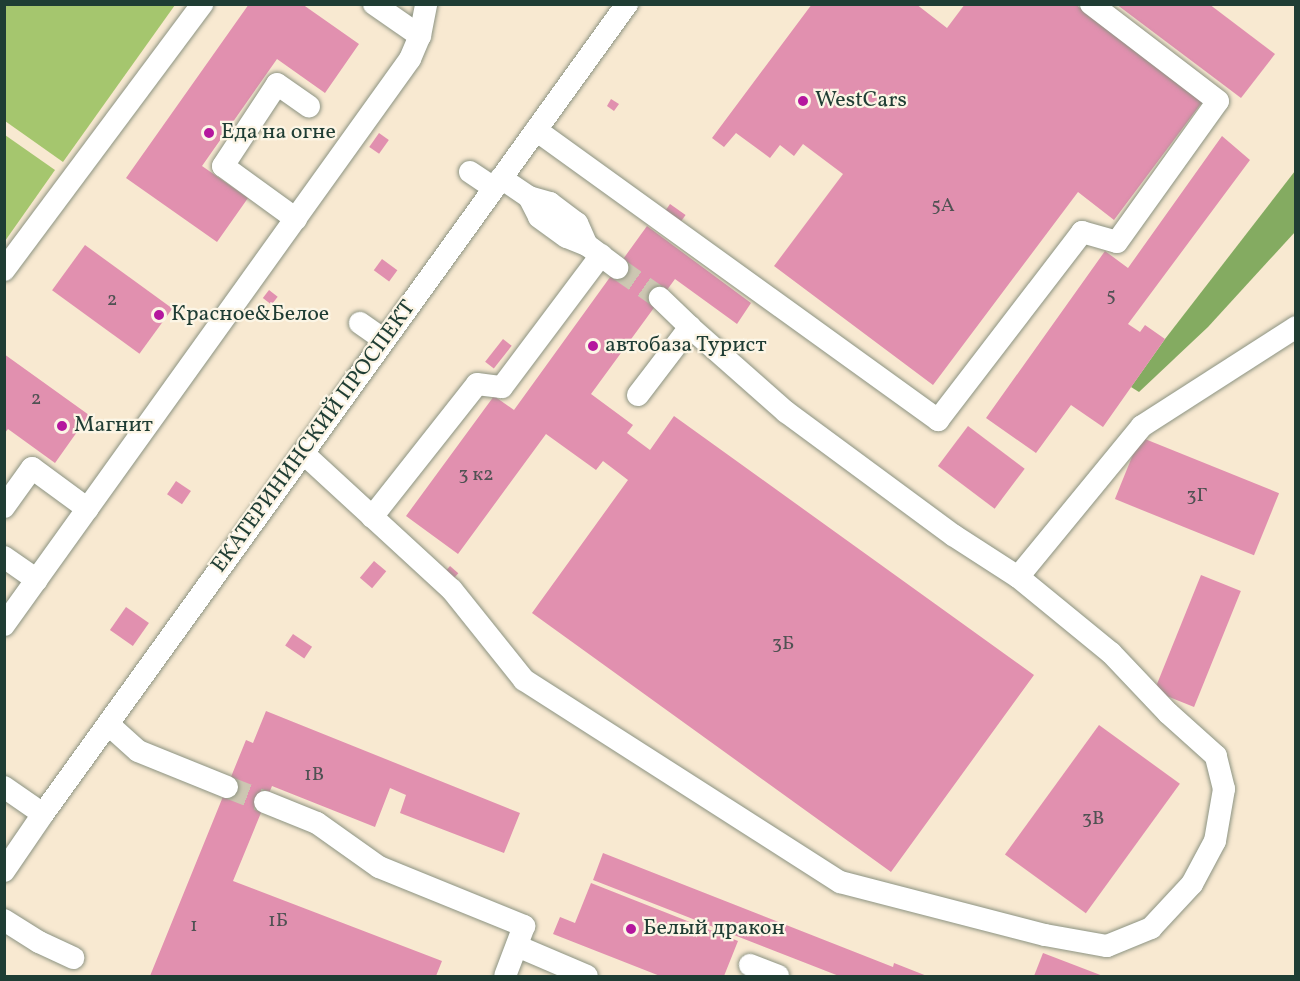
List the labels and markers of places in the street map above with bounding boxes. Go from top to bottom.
place label: WestCars [815,88,907,114]
marker: WestCars [796,94,810,108]
place label: Еда на огне [221,120,336,146]
marker: Еда на огне [202,126,216,140]
place label: Красное&Белое [171,302,329,328]
marker: Красное&Белое [152,308,166,322]
place label: автобаза Турист [605,333,767,359]
marker: автобаза Турист [586,339,600,353]
place label: Магнит [74,413,153,439]
marker: Магнит [55,419,69,433]
place label: Белый дракон [643,916,785,942]
marker: Белый дракон [624,922,638,936]

